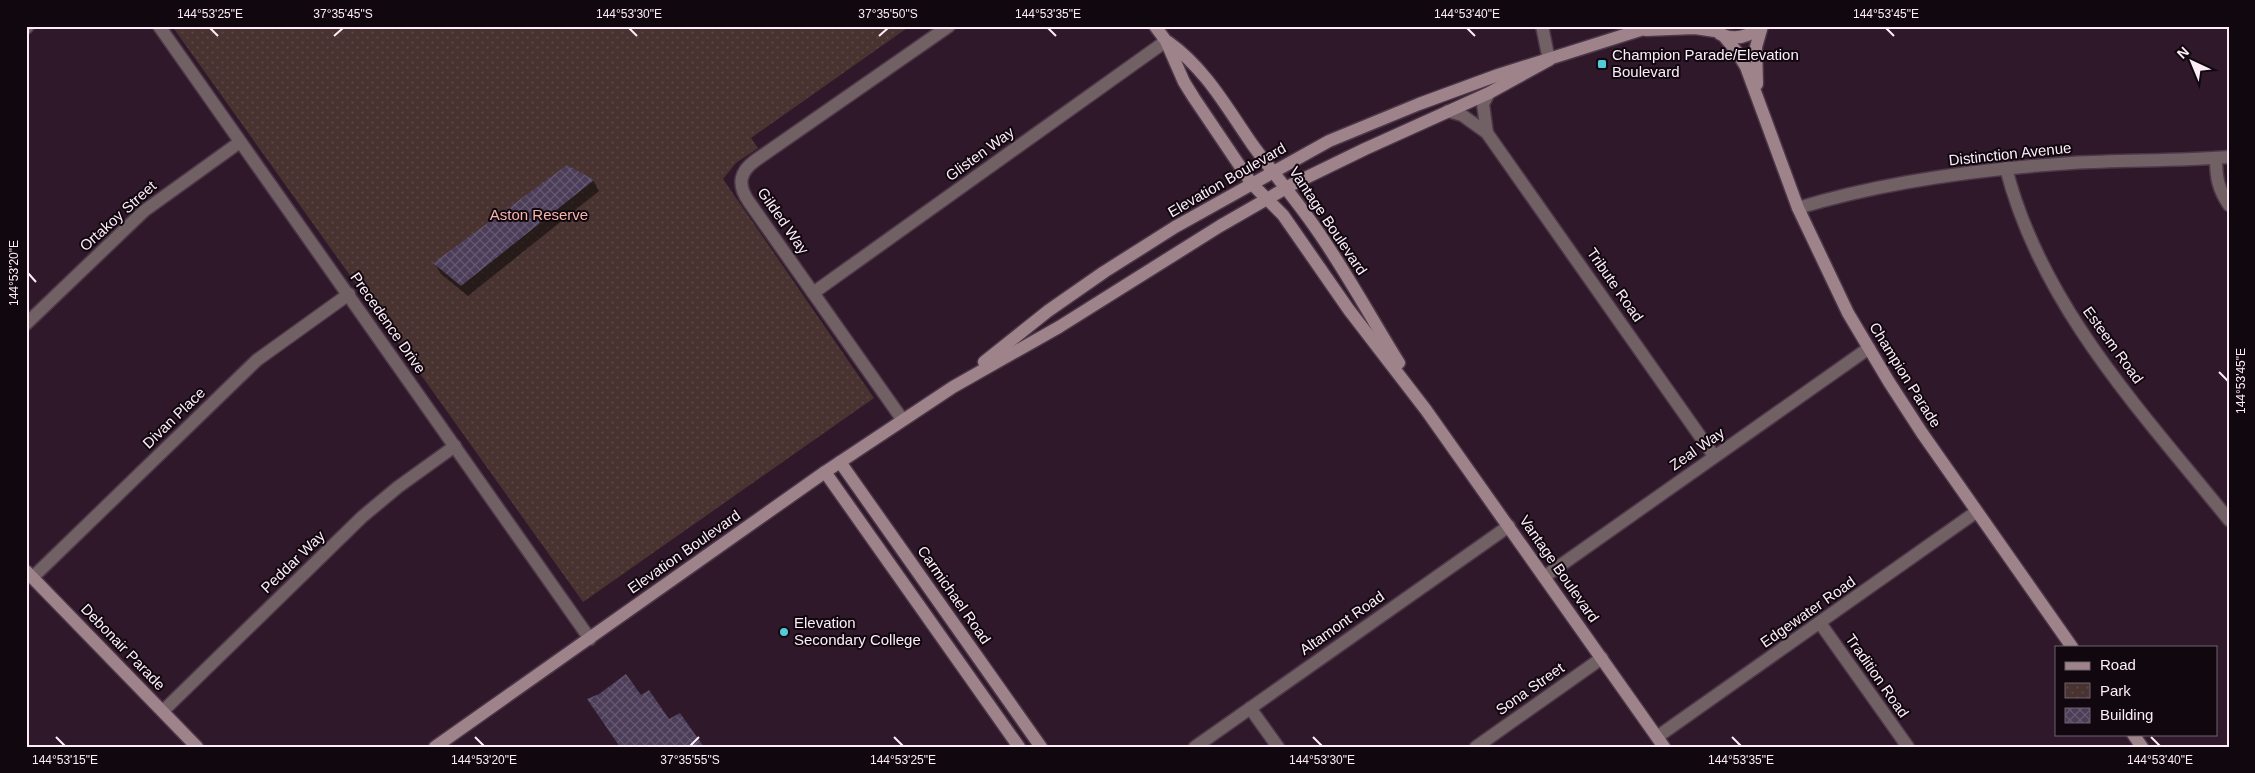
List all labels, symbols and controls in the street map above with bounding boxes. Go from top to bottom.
text: 144°53'25"E [177,7,243,21]
text: 37°35'45"S [313,7,373,21]
text: 144°53'30"E [596,7,662,21]
text: 37°35'50"S [858,7,918,21]
text: 144°53'35"E [1015,7,1081,21]
text: 144°53'40"E [1434,7,1500,21]
text: 144°53'45"E [1853,7,1919,21]
north arrow [2168,38,2218,88]
text: N [2174,43,2192,62]
place label: Champion Parade/Elevation Boulevard [1612,46,1799,80]
marker: Champion Parade/Elevation Boulevard [1596,58,1608,70]
street label: Glisten Way [942,123,1018,184]
street label: Elevation Boulevard [1165,139,1289,220]
street label: Distinction Avenue [1948,139,2072,168]
street label: Vantage Boulevard [1286,164,1371,278]
street label: Ortakoy Street [76,176,160,254]
street label: Gilded Way [754,184,813,258]
park label: Aston Reserve [490,206,588,223]
text: 144°53'20"E [7,240,21,306]
street label: Tribute Road [1584,245,1647,325]
street label: Precedence Drive [347,269,430,376]
street label: Esteem Road [2080,303,2147,386]
street label: Champion Parade [1866,319,1945,431]
text: 144°53'45"E [2234,348,2248,414]
street label: Divan Place [139,384,208,452]
street label: Zeal Way [1666,423,1728,474]
street label: Elevation Boulevard [624,506,743,597]
street label: Vantage Boulevard [1516,512,1603,625]
street label: Peddar Way [257,527,328,596]
street label: Carmichael Road [914,542,995,647]
street label: Edgewater Road [1757,573,1858,651]
street label: Altamont Road [1296,587,1387,658]
street label: Debonair Parade [78,600,169,693]
place label: Elevation Secondary College [794,614,921,648]
marker: Elevation Secondary College [778,626,790,638]
street label: Tradition Road [1842,631,1912,721]
legend [2055,646,2218,736]
text: Road [2100,656,2136,673]
street label: Sona Street [1492,658,1568,718]
text: Park [2100,682,2131,699]
text: Building [2100,706,2153,723]
text: 144°53'15"E [32,753,98,767]
text: 144°53'20"E [451,753,517,767]
text: 37°35'55"S [660,753,720,767]
text: 144°53'25"E [870,753,936,767]
text: 144°53'30"E [1289,753,1355,767]
text: 144°53'35"E [1708,753,1774,767]
text: 144°53'40"E [2127,753,2193,767]

